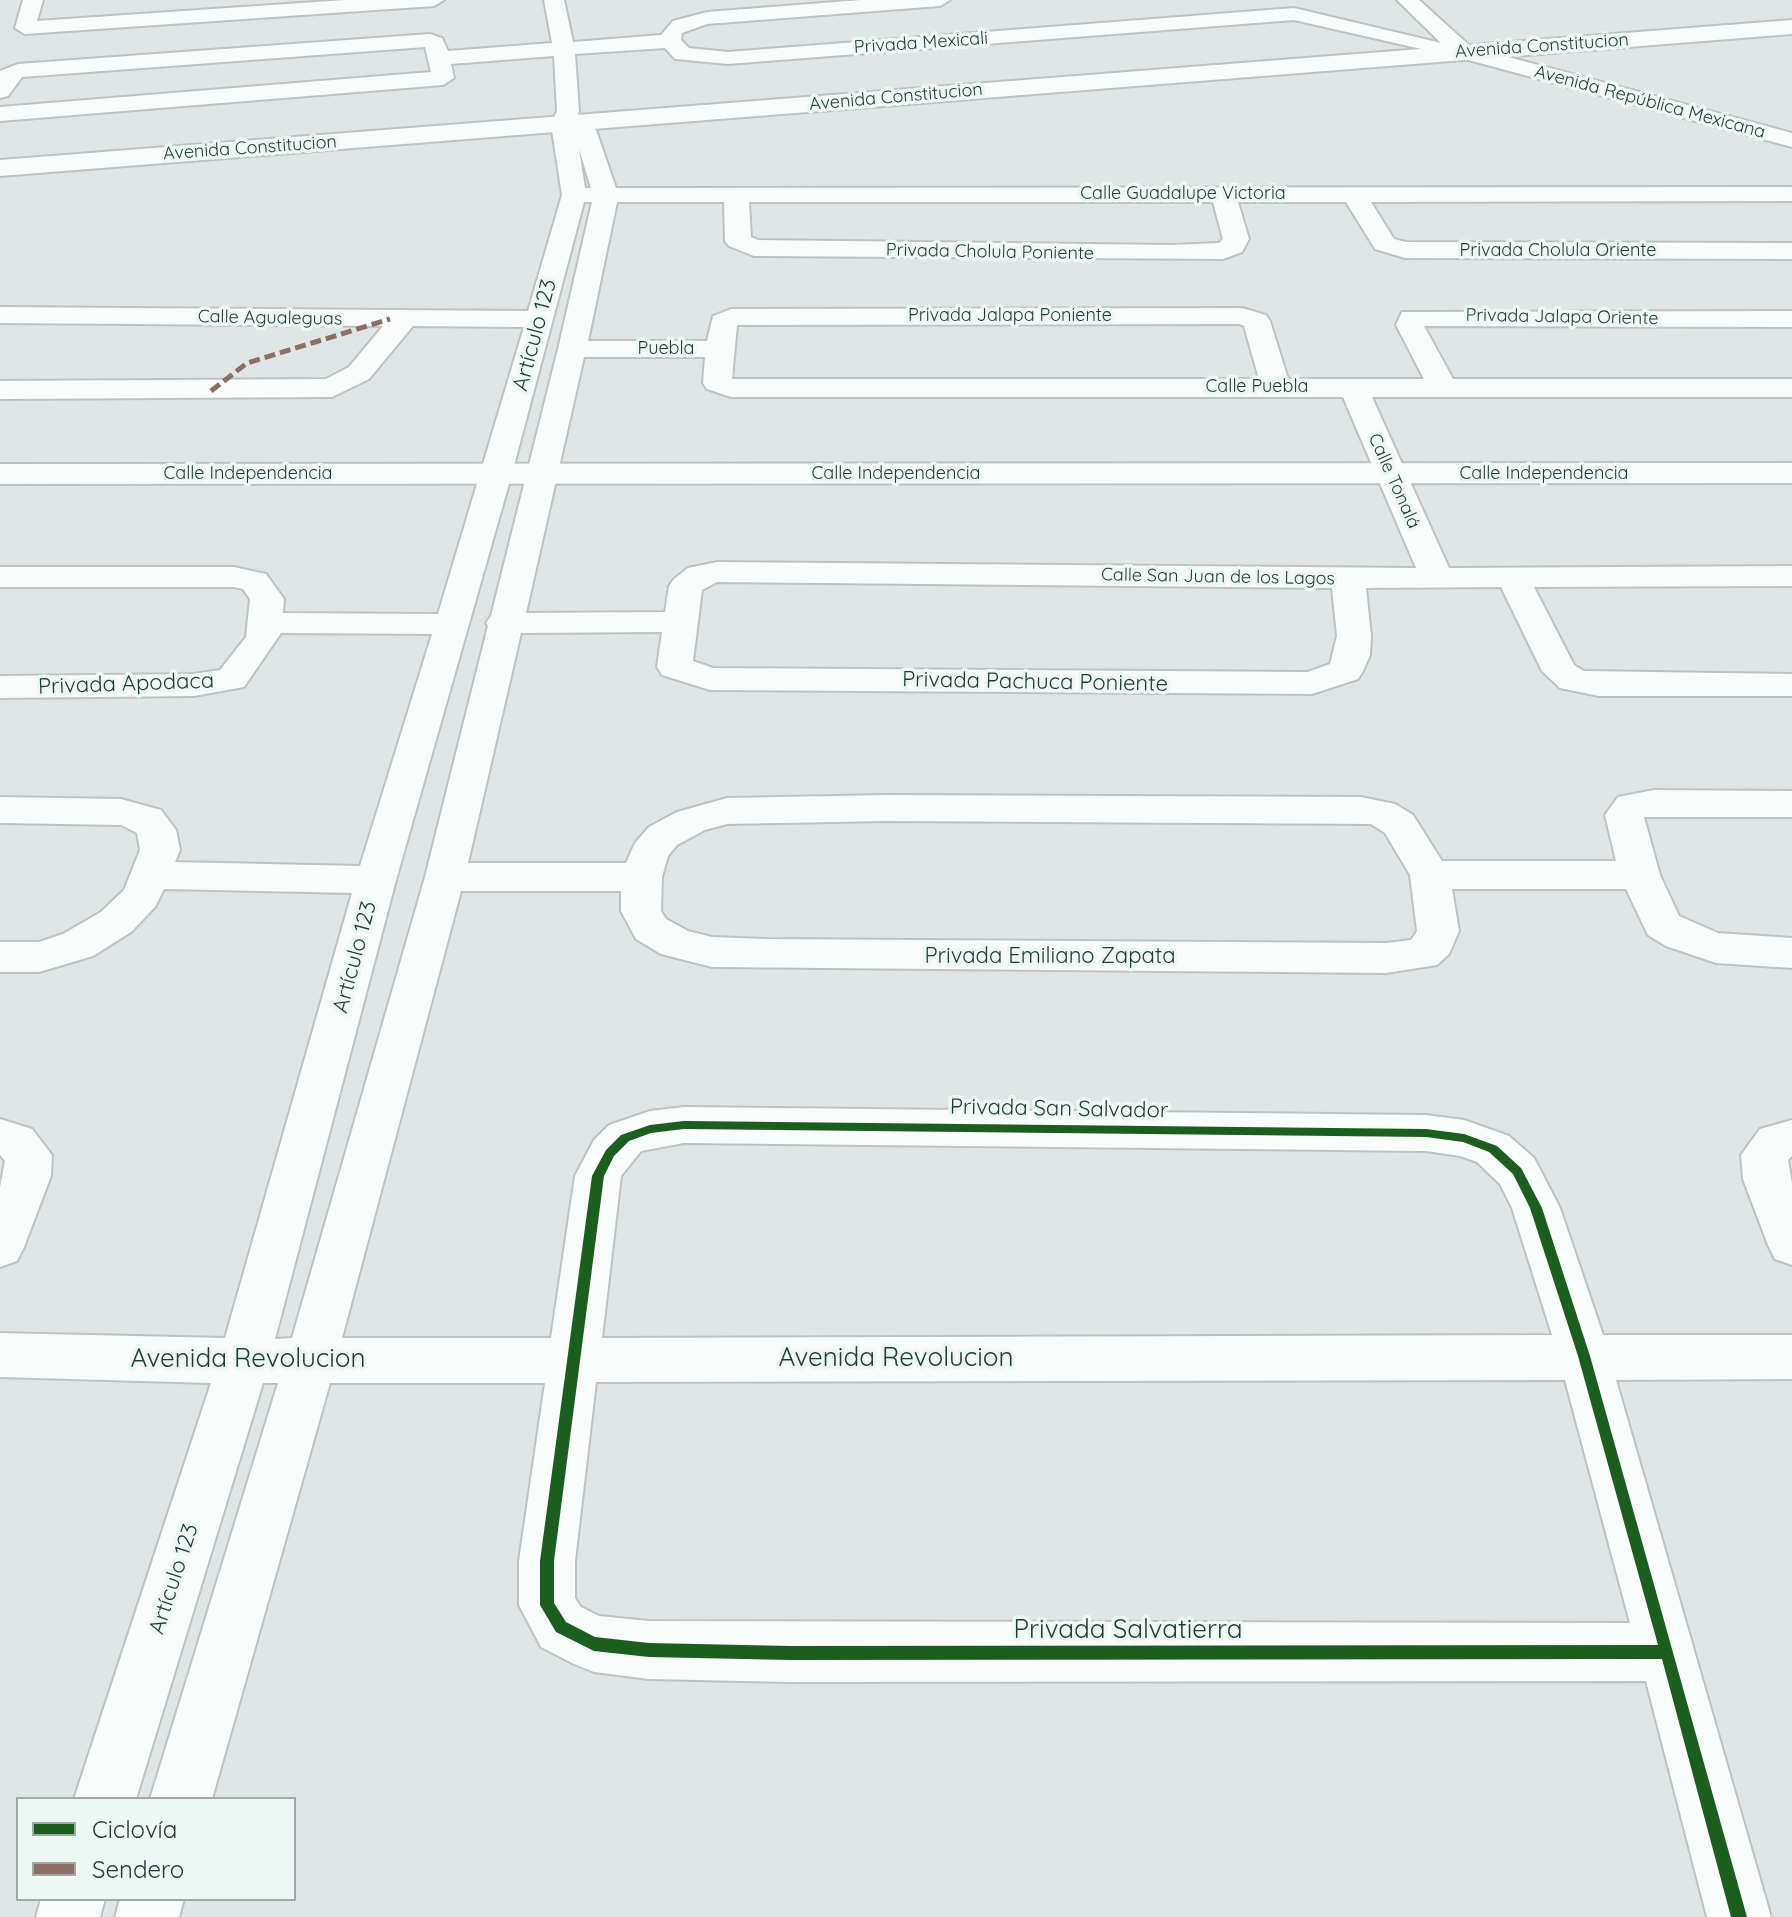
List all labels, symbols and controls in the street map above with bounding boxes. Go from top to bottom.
street label: Privada Mexicali [853,28,989,58]
street label: Avenida Constitucion [1454,29,1630,63]
street label: Avenida República Mexicana [1532,61,1768,143]
street label: Avenida Constitucion [808,79,984,115]
street label: Avenida Constitucion [162,131,338,165]
street label: Calle Guadalupe Victoria [1080,183,1286,205]
street label: Privada Cholula Poniente [886,239,1094,265]
street label: Privada Cholula Oriente [1459,240,1657,262]
street label: Artículo 123 [507,276,563,394]
street label: Privada Jalapa Poniente [908,305,1112,327]
street label: Privada Jalapa Oriente [1465,305,1659,329]
street label: Calle Agualeguas [198,306,342,330]
street label: Puebla [637,338,695,360]
street label: Calle Puebla [1206,376,1308,398]
street label: Calle Tonalá [1363,430,1425,532]
street label: Calle Independencia [164,463,332,485]
street label: Calle Independencia [812,463,980,485]
street label: Calle Independencia [1460,463,1628,485]
street label: Calle San Juan de los Lagos [1101,564,1335,590]
street label: Privada Pachuca Poniente [902,666,1168,698]
street label: Privada Apodaca [38,668,214,700]
street label: Artículo 123 [327,898,383,1016]
street label: Privada Emiliano Zapata [924,943,1176,969]
street label: Privada San Salvador [950,1094,1168,1124]
street label: Avenida Revolucion [778,1342,1014,1374]
street label: Avenida Revolucion [130,1343,366,1375]
street label: Artículo 123 [144,1520,204,1638]
street label: Privada Salvatierra [1014,1614,1242,1646]
legend [16,1797,296,1901]
text: Ciclovía [92,1814,177,1844]
text: Sendero [92,1854,184,1884]

